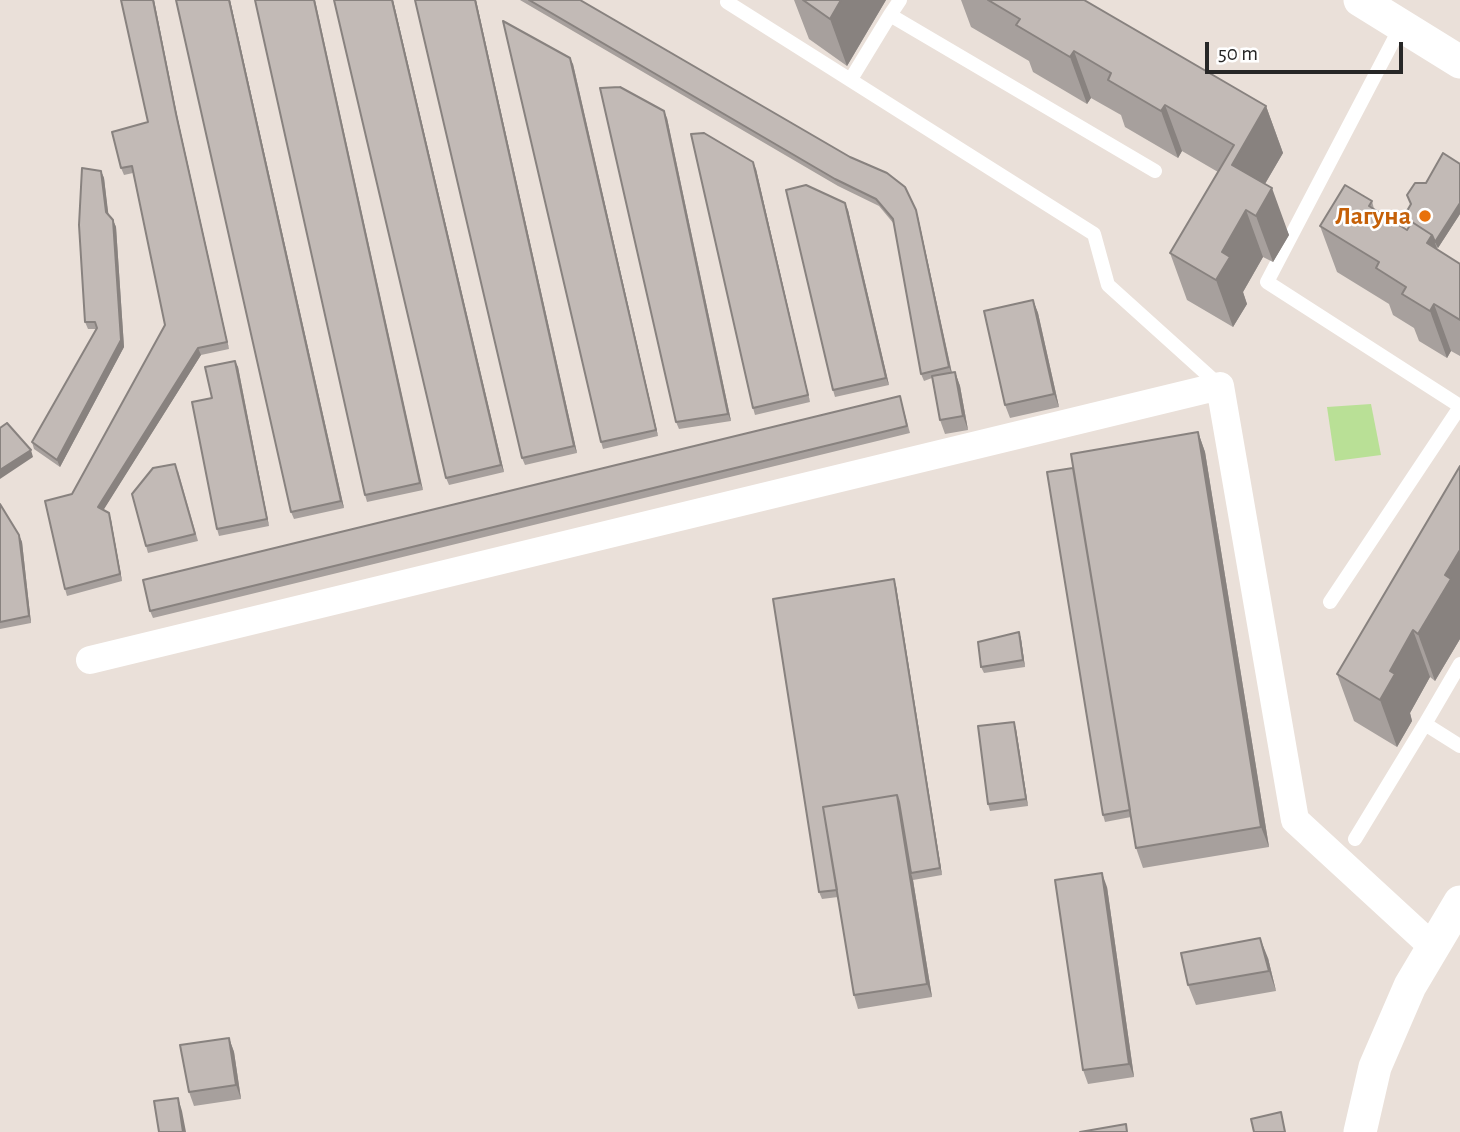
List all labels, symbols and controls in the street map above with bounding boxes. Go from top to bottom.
scale bar [1208,28,1406,72]
text: 50 m [1218,43,1258,64]
place label: Лагуна [1335,200,1411,232]
marker: Лагуна [1417,208,1433,224]

